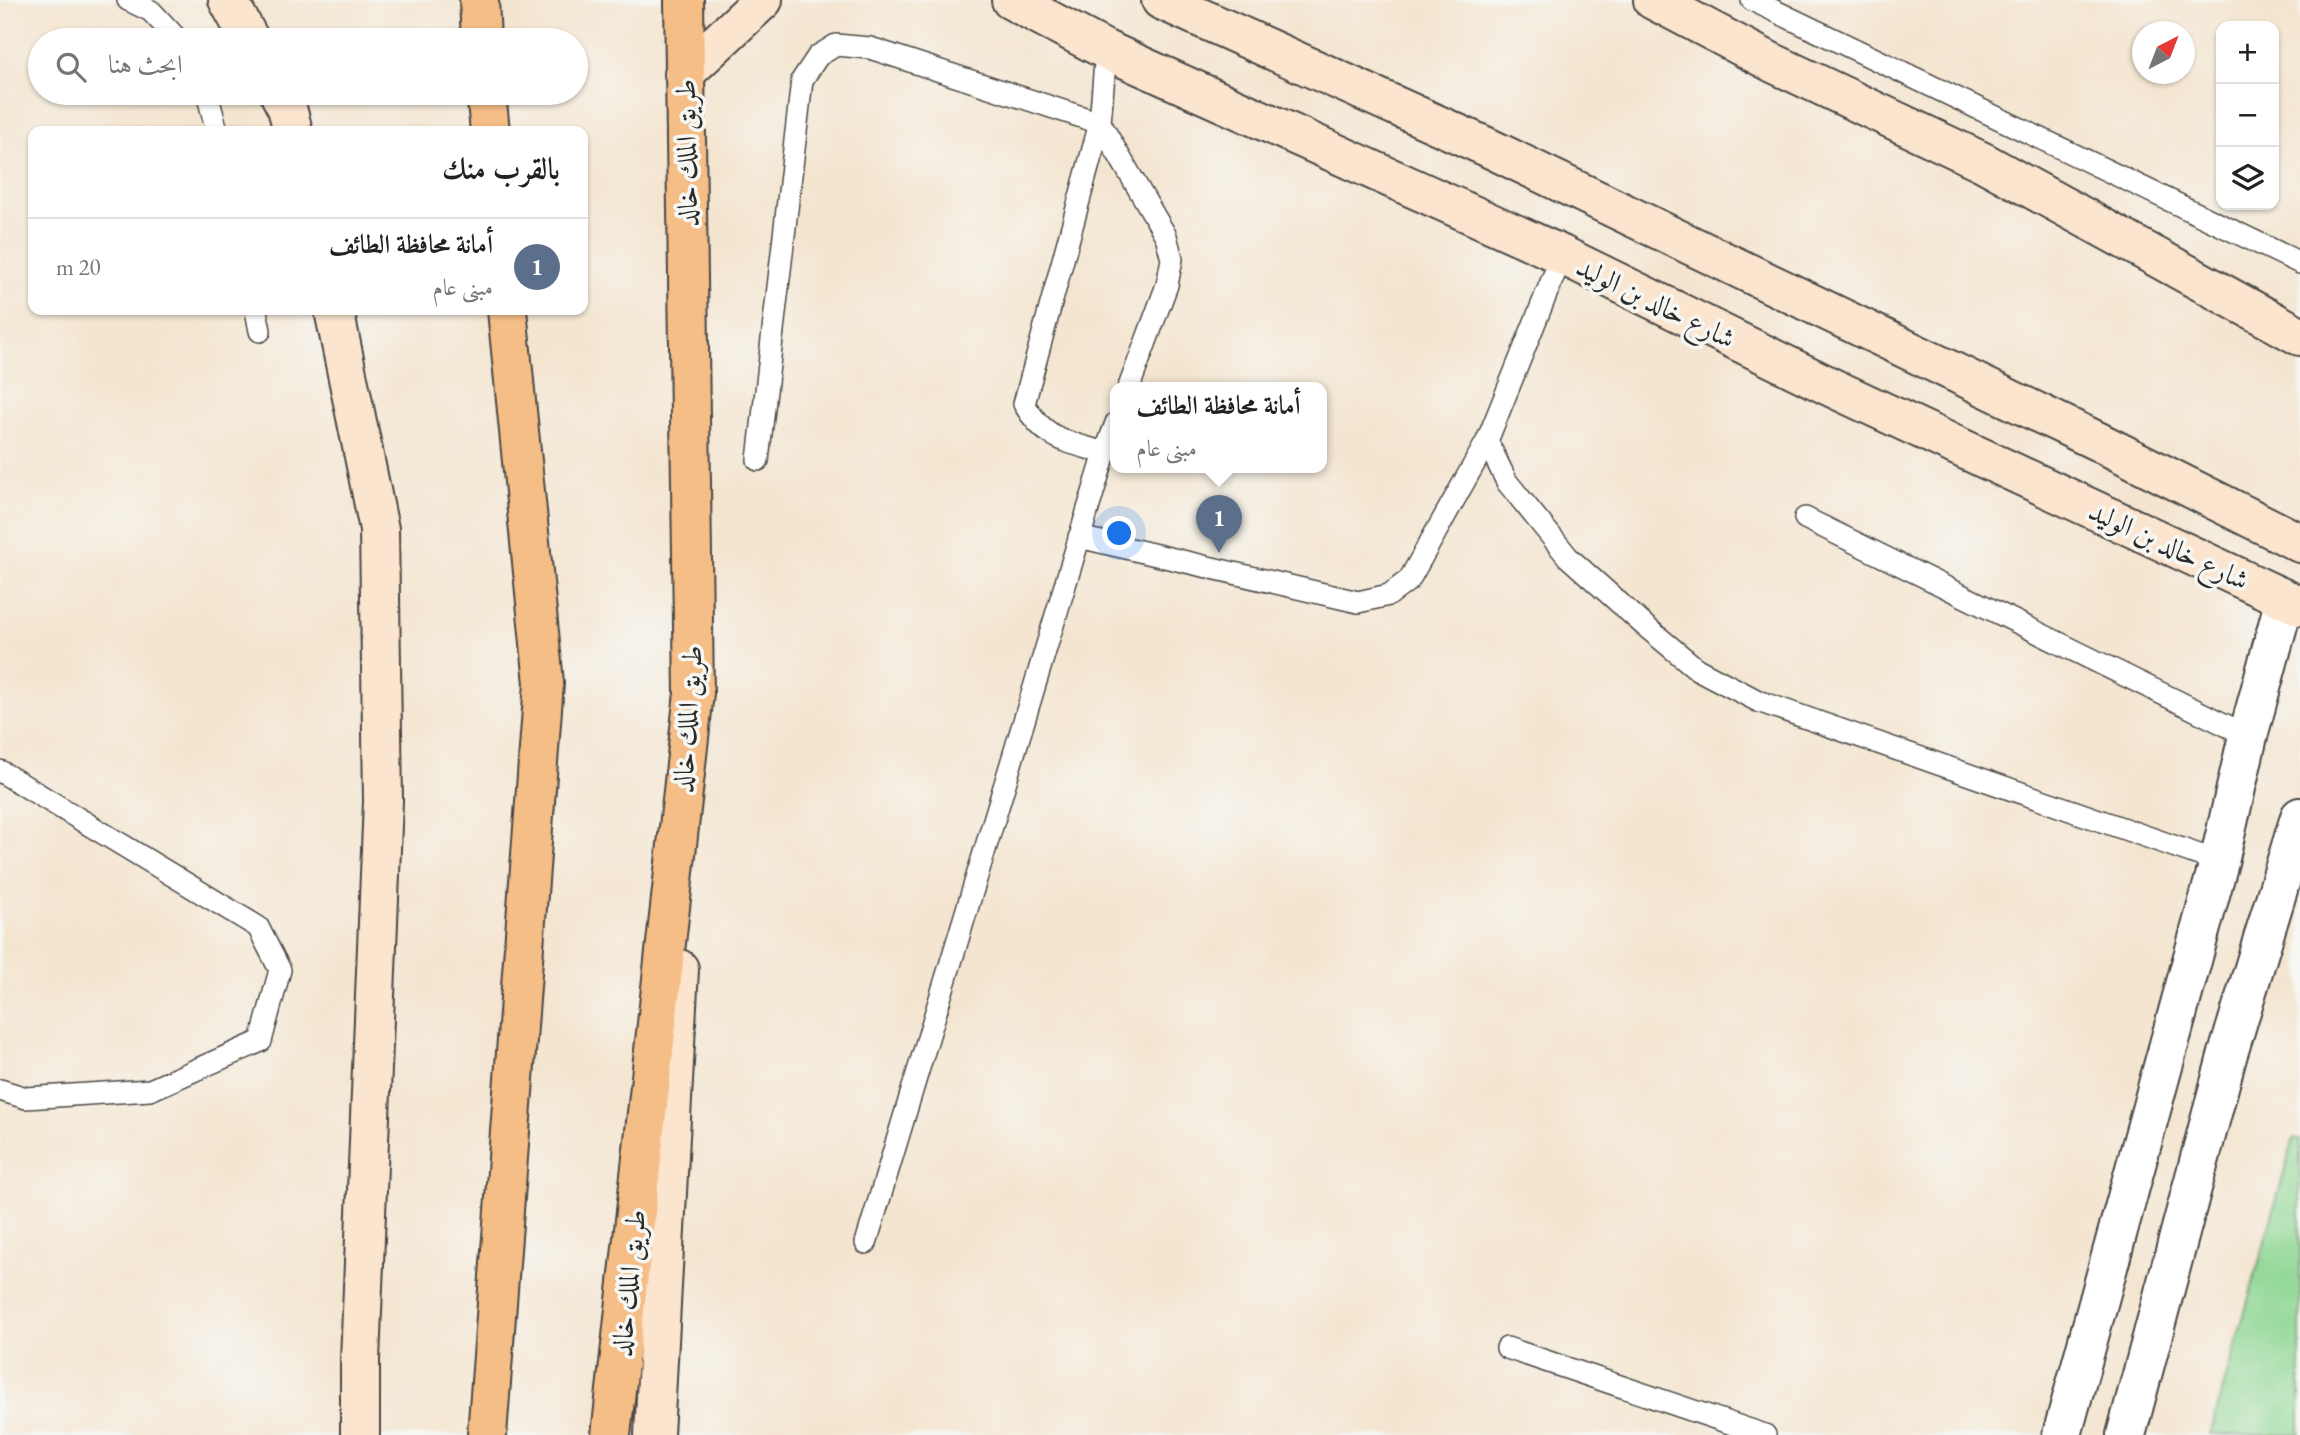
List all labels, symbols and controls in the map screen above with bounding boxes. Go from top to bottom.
north arrow [2132,21,2195,84]
map controls [2216,21,2279,210]
button: + [2216,21,2279,84]
search box [28,28,588,105]
text: ابحث هنا [108,47,183,81]
icon: search [52,48,90,86]
street label: طريق الملك خالد [667,79,705,227]
button: − [2216,84,2279,147]
button: layers [2216,147,2279,210]
text: بالقرب منك [442,149,560,188]
text: أمانة محافظة الطائف [329,227,493,261]
street label: شارع خالد بن الوليد [1568,248,1742,361]
text: 20 m [56,252,101,282]
text: 1 [531,252,543,282]
text: مبنى عام [432,272,493,302]
popup [1110,382,1327,473]
text: أمانة محافظة الطائف [1136,388,1301,422]
text: مبنى عام [1136,433,1197,463]
street label: شارع خالد بن الوليد [2081,492,2255,603]
pin: 1 [1196,495,1242,553]
your location [1102,516,1136,550]
street label: طريق الملك خالد [664,644,710,794]
street label: طريق الملك خالد [602,1208,654,1358]

